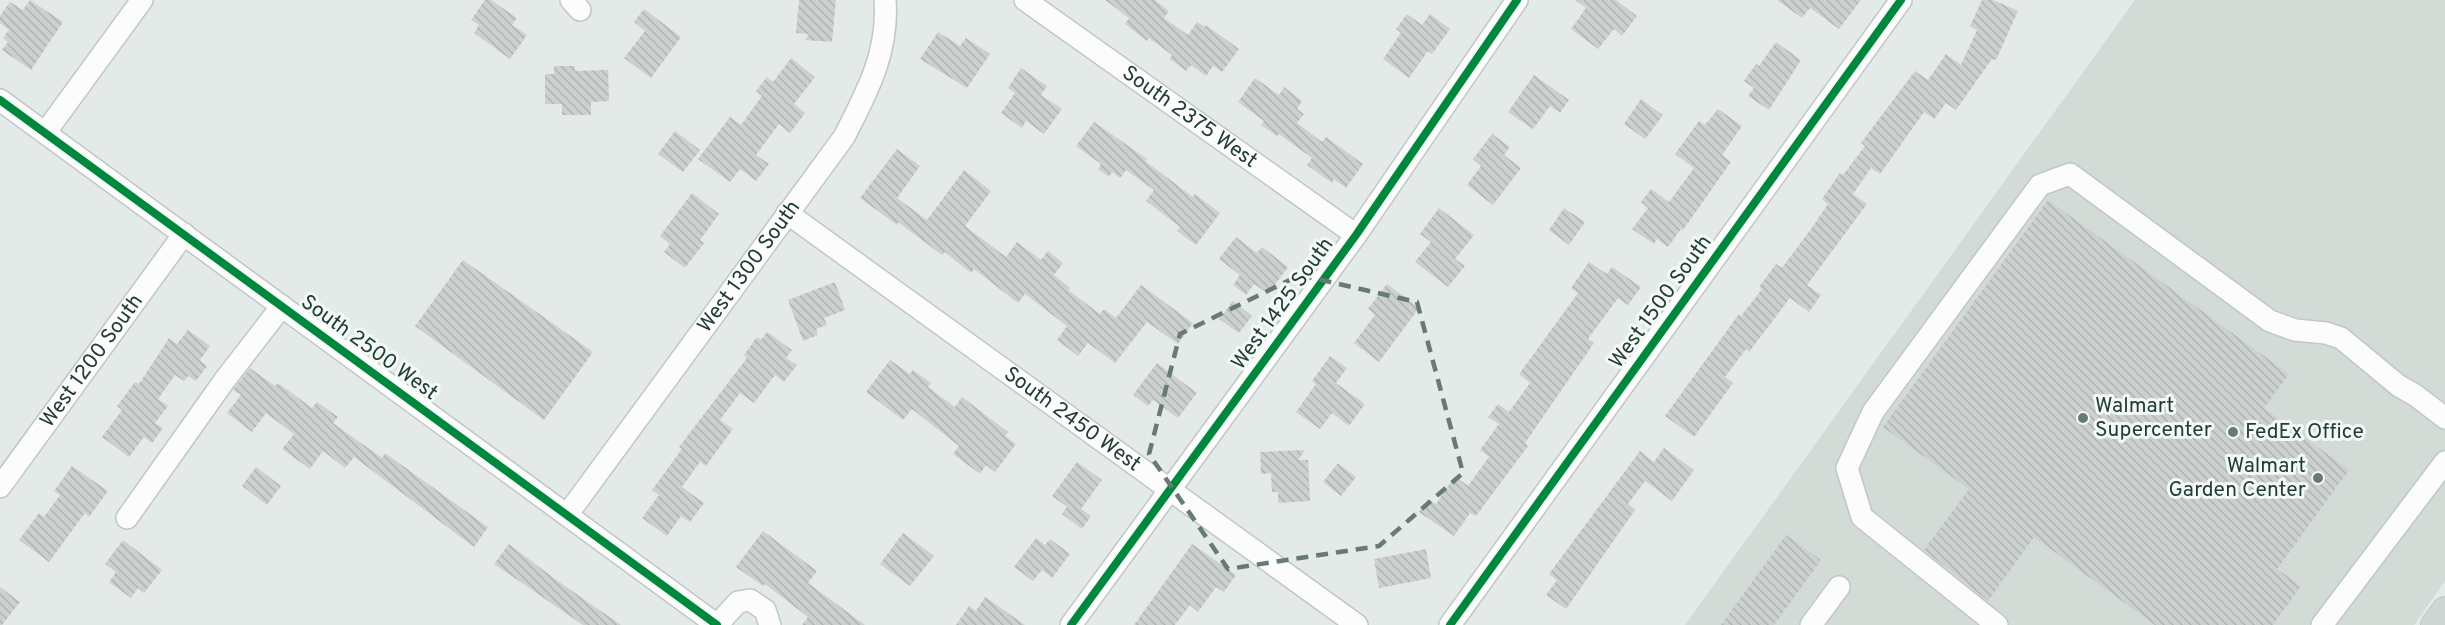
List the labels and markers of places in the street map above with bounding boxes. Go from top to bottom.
place label: Walmart Supercenter [2095,393,2212,444]
marker: Walmart Supercenter [2076,411,2090,425]
place label: FedEx Office [2245,419,2364,446]
marker: FedEx Office [2226,425,2240,439]
place label: Walmart Garden Center [2168,453,2306,504]
marker: Walmart Garden Center [2311,471,2325,485]

